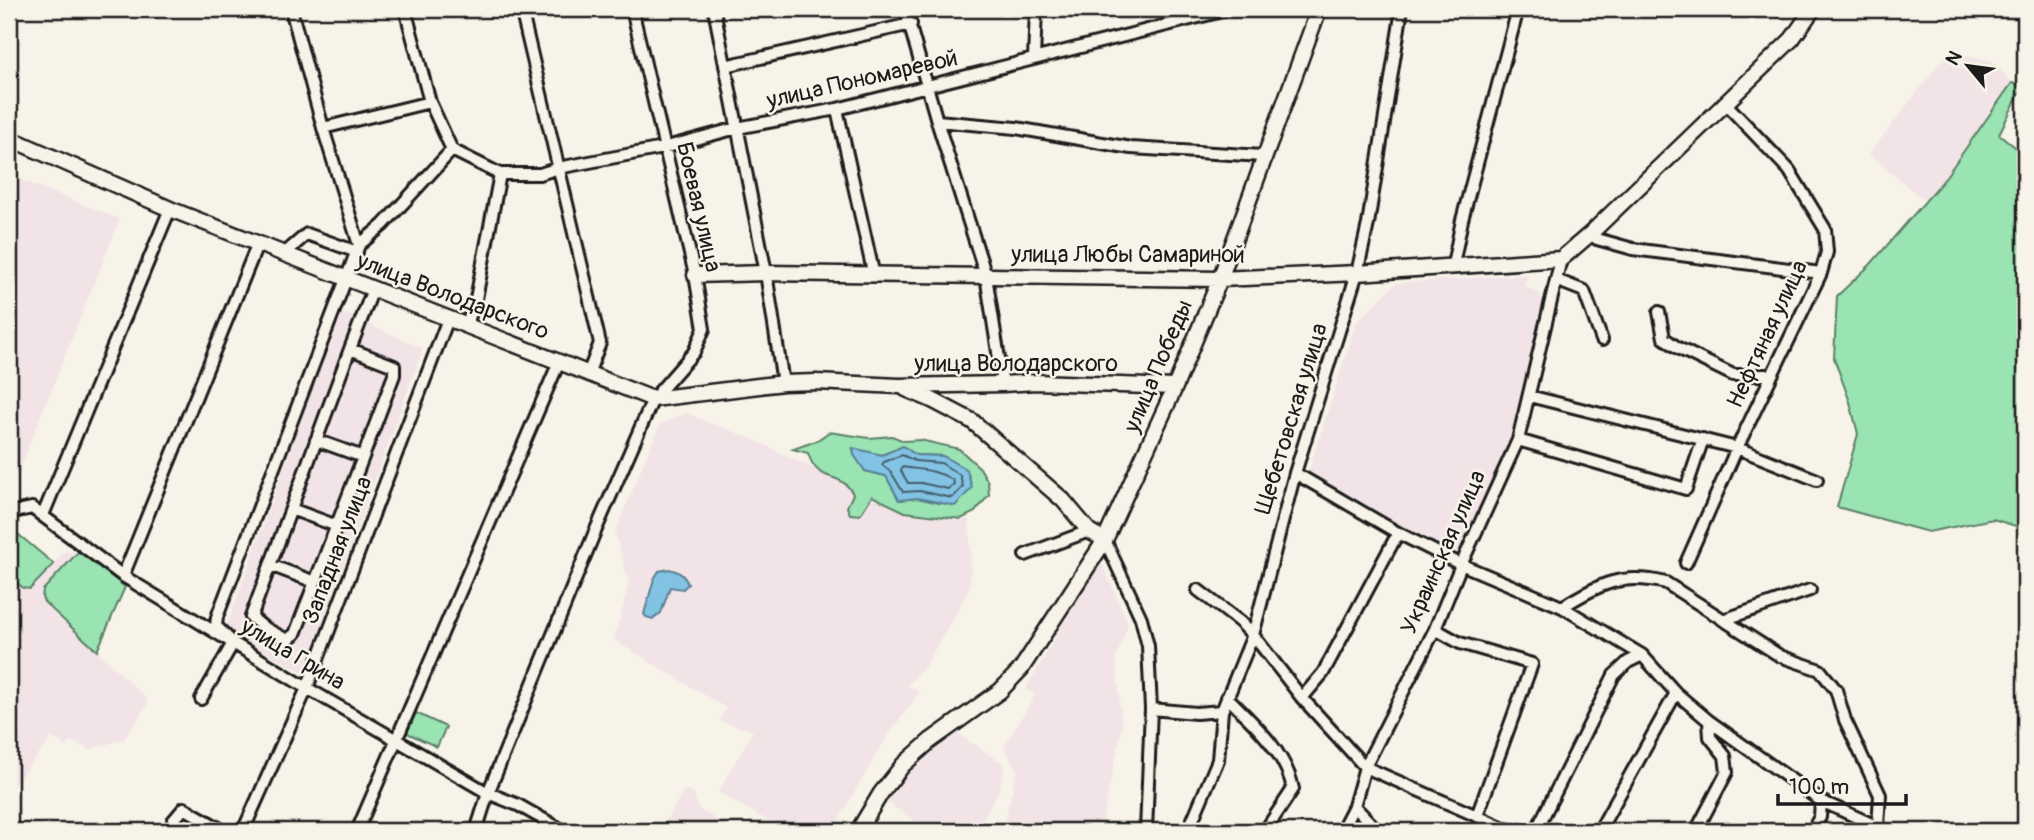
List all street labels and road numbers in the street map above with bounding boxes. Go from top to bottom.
street label: улица Пономаревой [763,43,960,115]
street label: Боевая улица [670,139,728,275]
street label: улица Любы Самариной [1010,240,1245,269]
street label: улица Володарского [352,246,553,346]
street label: Нефтяная улица [1720,255,1814,413]
street label: улица Победы [1117,295,1199,438]
street label: Щебетовская улица [1248,320,1334,518]
street label: улица Володарского [913,349,1118,378]
street label: Украинская улица [1394,466,1492,638]
street label: Западная улица [296,472,378,628]
street label: улица Грина [235,611,350,696]

